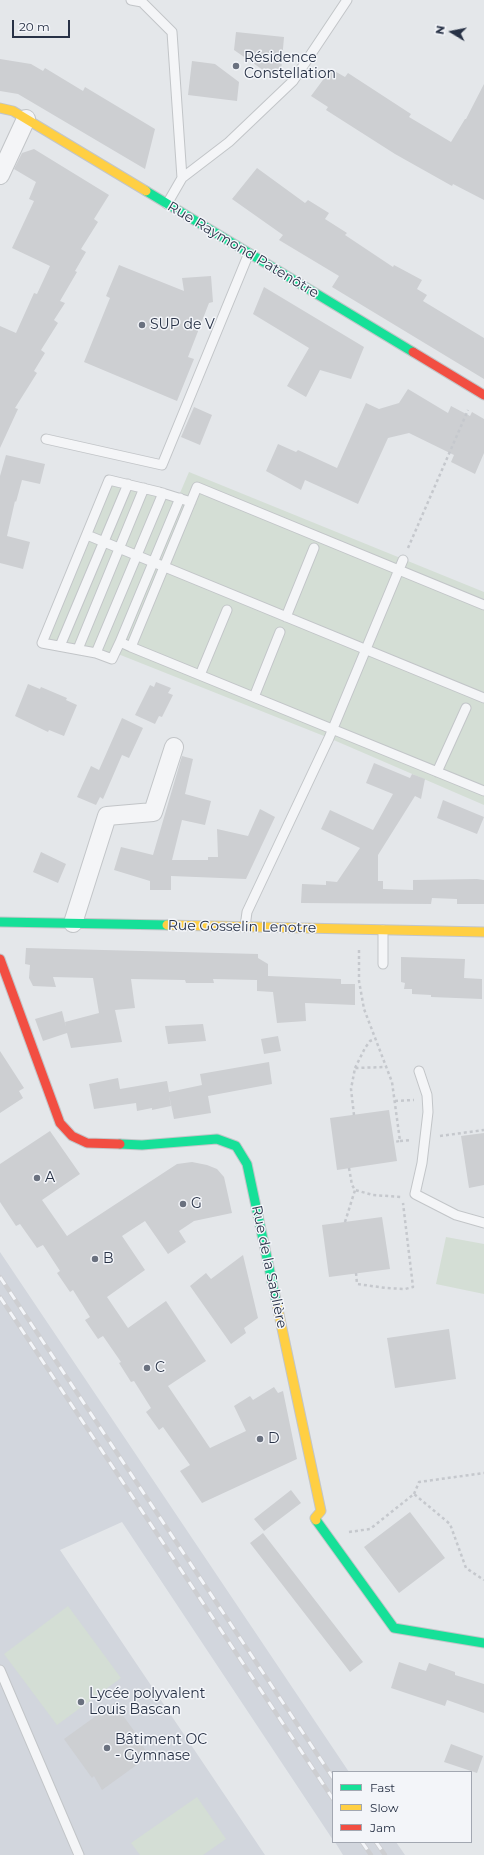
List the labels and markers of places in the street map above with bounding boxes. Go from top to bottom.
place label: Résidence Constellation [244,50,336,82]
marker: Résidence Constellation [231,61,241,71]
place label: SUP de V [150,317,215,333]
marker: SUP de V [137,320,147,330]
place label: A [45,1170,55,1186]
marker: A [32,1173,42,1183]
place label: G [191,1196,202,1212]
marker: G [178,1199,188,1209]
place label: B [103,1251,114,1267]
marker: B [90,1254,100,1264]
place label: C [155,1360,165,1376]
marker: C [142,1363,152,1373]
place label: D [268,1431,280,1447]
marker: D [255,1434,265,1444]
place label: Lycée polyvalent Louis Bascan [89,1686,205,1718]
marker: Lycée polyvalent Louis Bascan [76,1697,86,1707]
place label: Bâtiment OC - Gymnase [115,1732,207,1764]
marker: Bâtiment OC - Gymnase [102,1743,112,1753]

